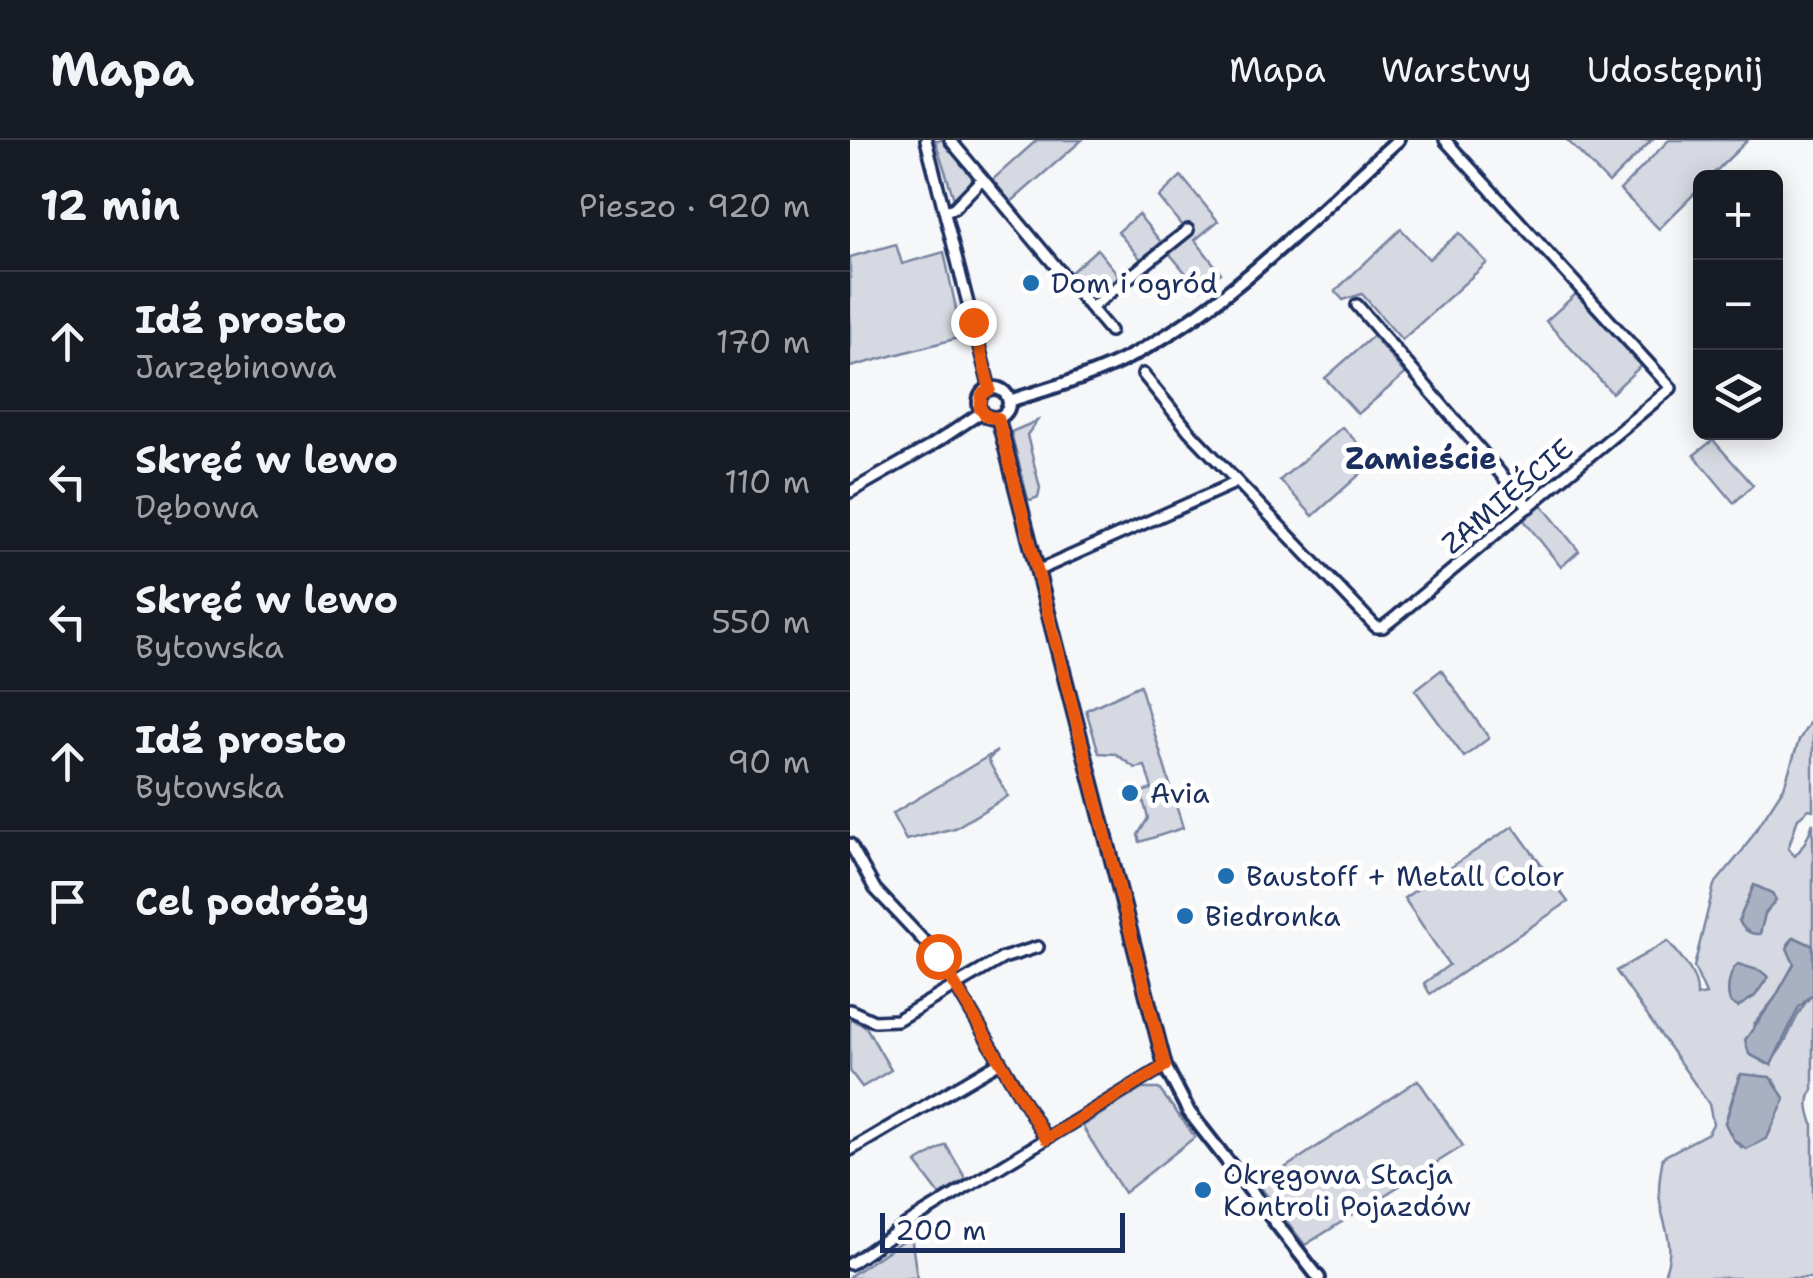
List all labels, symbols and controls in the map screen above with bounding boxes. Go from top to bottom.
text: Mapa [50,37,194,101]
text: Mapa [1229,46,1326,93]
text: Warstwy [1381,46,1532,93]
text: Udostępnij [1587,46,1763,93]
map controls [1693,170,1783,440]
button: + [1693,170,1783,260]
text: 12 min [40,177,180,233]
text: Pieszo · 920 m [579,184,810,227]
button: − [1693,260,1783,350]
place label: Dom i ogród [1051,264,1218,302]
marker: Dom i ogród [1020,272,1042,294]
text: Idź prosto [135,294,347,345]
route end [951,300,997,346]
icon: ahead [40,314,95,369]
text: 170 m [716,320,810,363]
text: Jarzębinowa [135,345,336,388]
button: layers [1693,350,1783,440]
street label: ZAMIEŚCIE [1433,430,1581,562]
text: Skręć w lewo [135,434,398,485]
district label: Zamieście [1345,438,1497,479]
icon: left [40,454,95,509]
text: 110 m [724,460,810,503]
text: Dębowa [135,485,259,528]
text: Skręć w lewo [135,574,398,625]
icon: left [40,594,95,649]
text: 550 m [711,600,810,643]
text: Bytowska [135,625,284,668]
text: Idź prosto [135,714,347,765]
icon: ahead [40,734,95,789]
text: 90 m [727,740,810,783]
text: Bytowska [135,765,284,808]
place label: Avia [1150,774,1210,812]
marker: Avia [1119,782,1141,804]
place label: Baustoff + Metall Color [1246,857,1565,895]
marker: Baustoff + Metall Color [1215,865,1237,887]
icon: arrive [40,874,95,929]
text: Cel podróży [135,876,369,927]
place label: Biedronka [1205,897,1341,935]
marker: Biedronka [1174,905,1196,927]
route start [916,934,962,980]
place label: Okręgowa Stacja Kontroli Pojazdów [1223,1155,1471,1225]
marker: Okręgowa Stacja Kontroli Pojazdów [1192,1179,1214,1201]
scale bar [880,1208,1125,1252]
text: 200 m [895,1211,986,1249]

